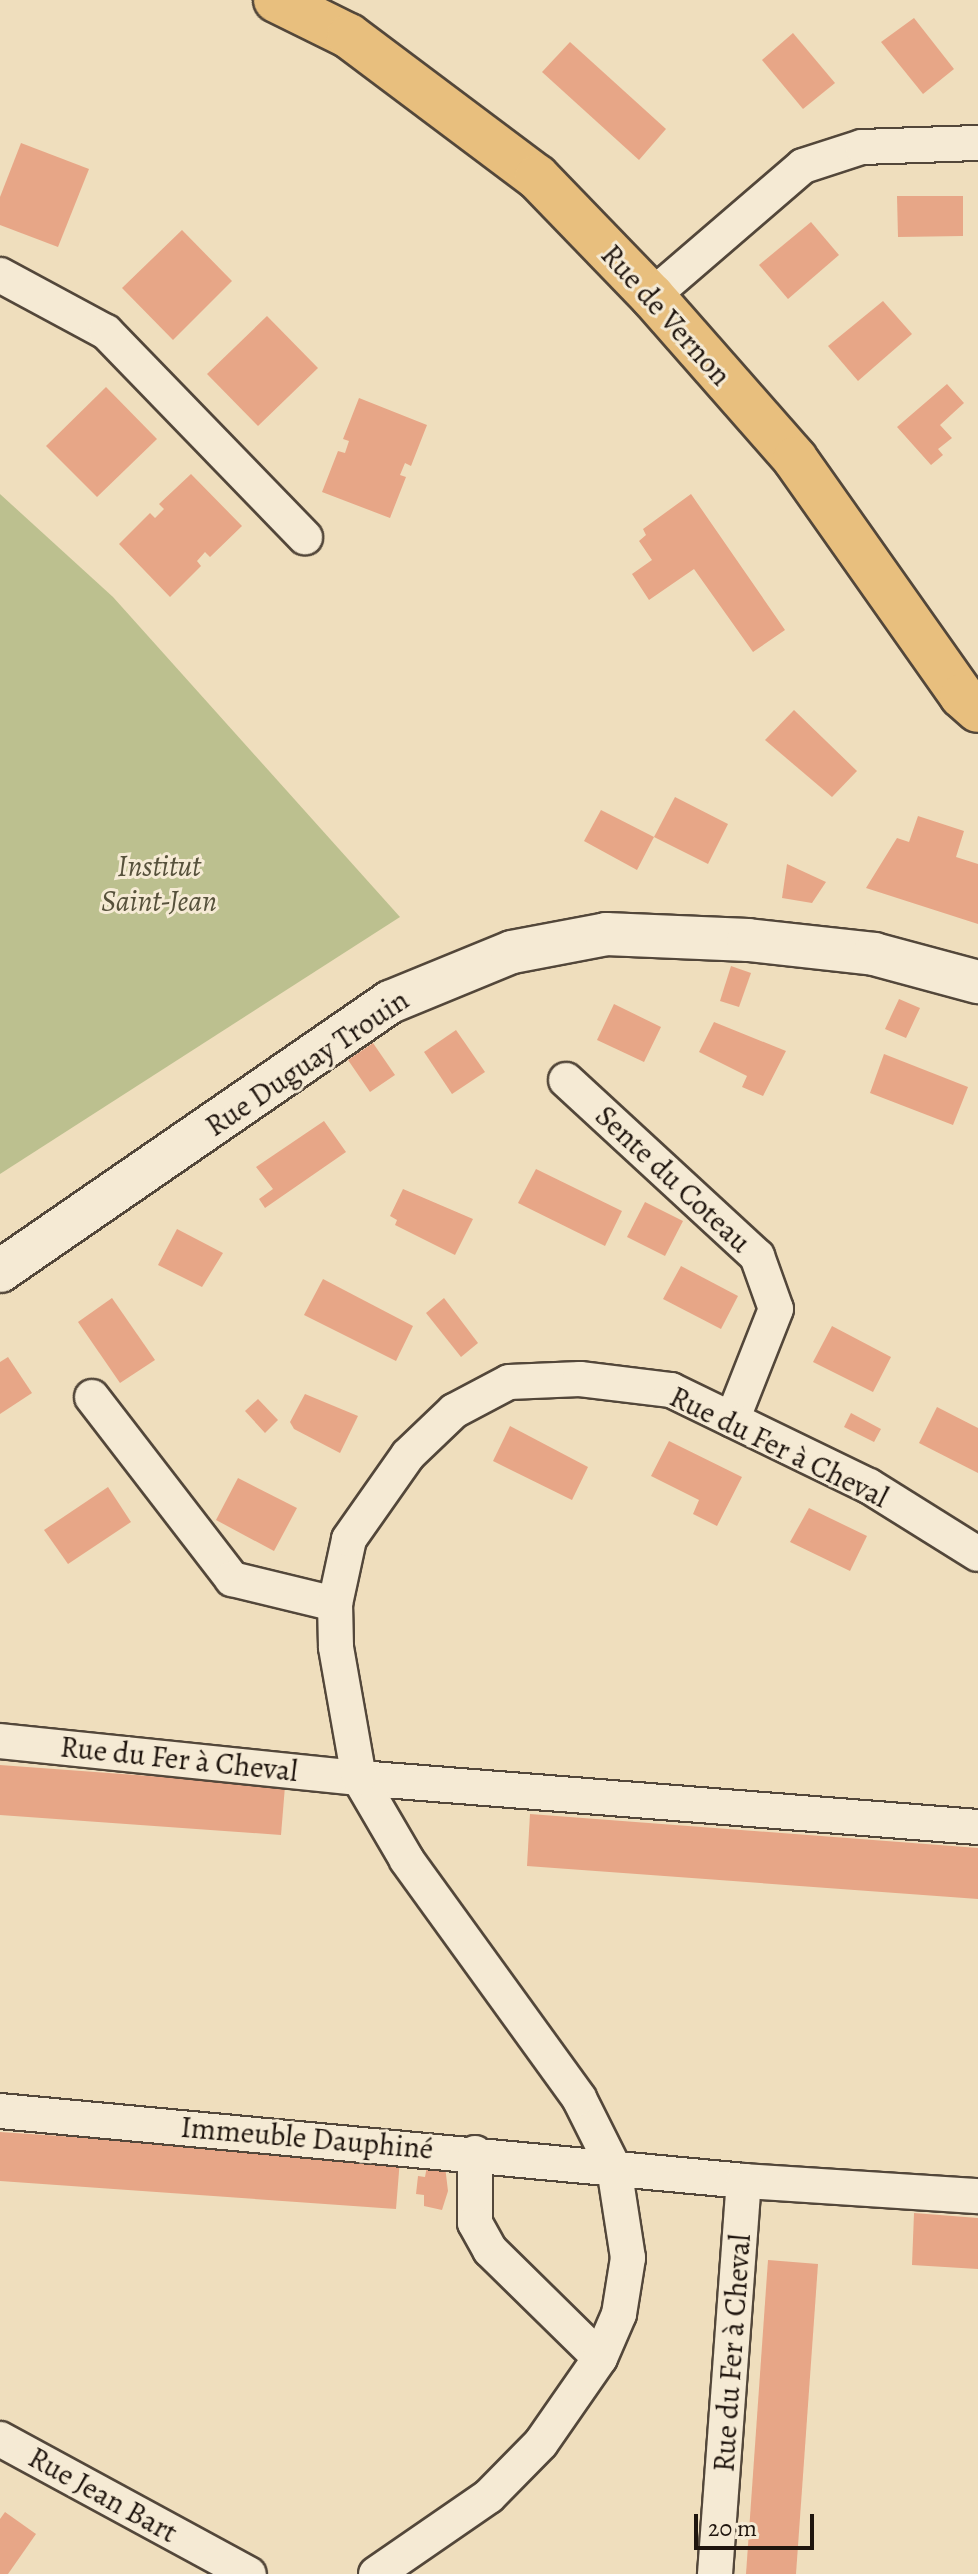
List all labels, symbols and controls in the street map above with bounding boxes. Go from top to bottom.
street label: Rue de Vernon [593,237,739,393]
park label: Institut Saint-Jean [101,848,217,918]
street label: Rue Duguay Trouin [199,982,415,1144]
street label: Sente du Coteau [588,1098,758,1260]
street label: Rue du Fer à Cheval [664,1379,894,1515]
street label: Rue du Fer à Cheval [59,1729,299,1789]
street label: Immeuble Dauphiné [179,2109,435,2167]
street label: Rue du Fer à Cheval [706,2233,758,2473]
street label: Rue Jean Bart [22,2439,184,2551]
scale bar [698,2498,818,2548]
text: 20 m [708,2512,757,2544]

